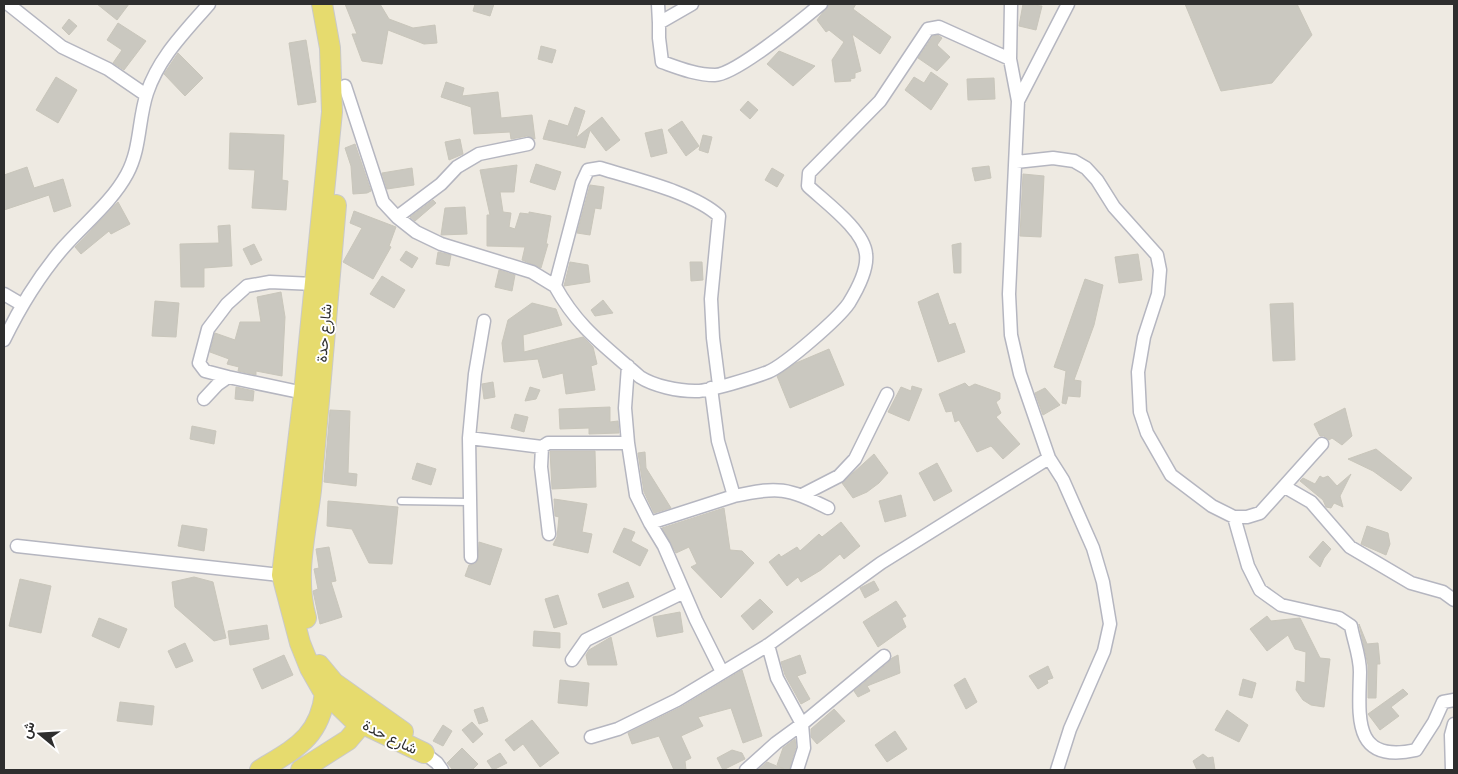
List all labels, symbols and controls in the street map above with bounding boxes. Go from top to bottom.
street label: شارع حدة [312,303,338,363]
north arrow [15,709,65,759]
street label: شارع حدة [359,716,420,760]
text: ش [17,719,39,741]

